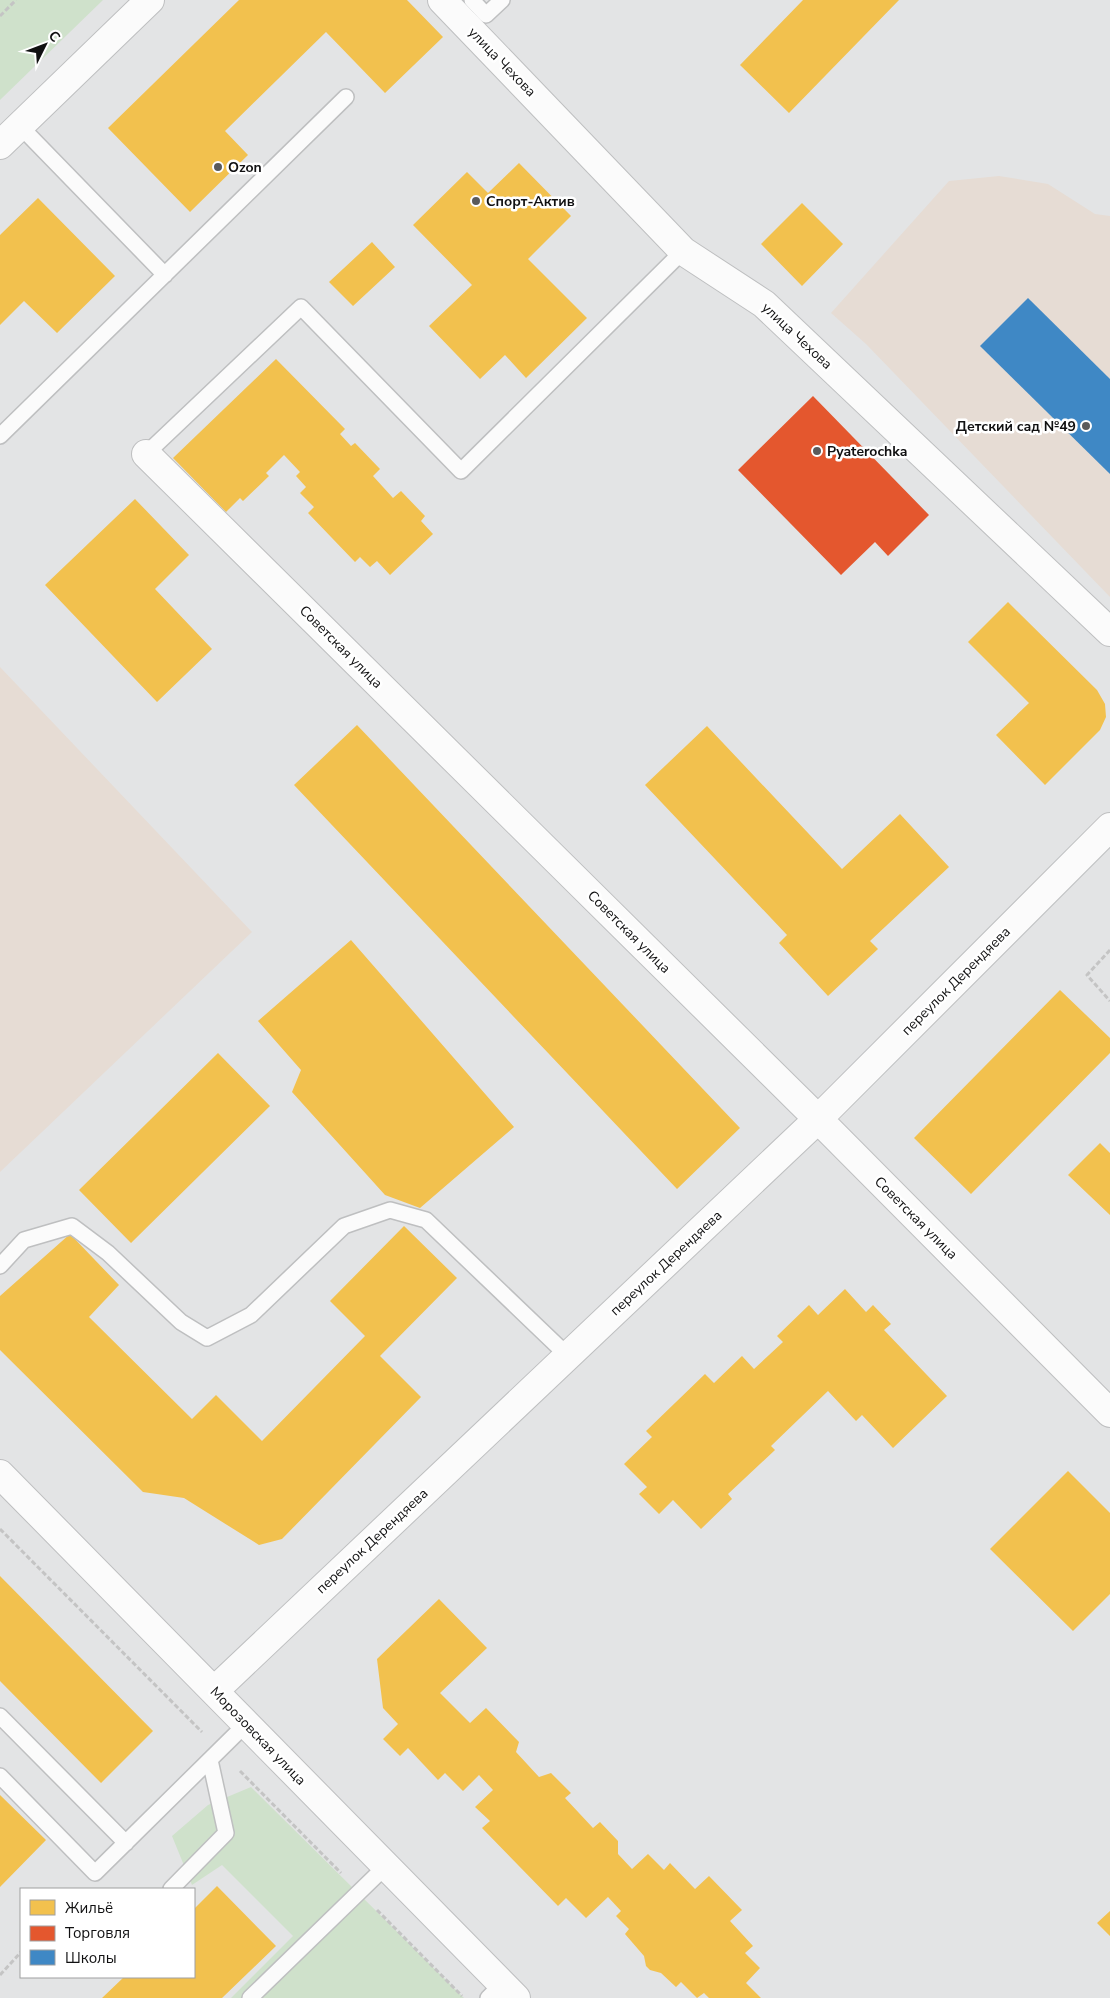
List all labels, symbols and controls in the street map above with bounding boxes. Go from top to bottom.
north arrow [20,20,70,70]
street label: улица Чехова [464,23,540,101]
text: С [44,27,65,47]
place label: Ozon [228,158,262,177]
marker: Ozon [212,161,224,173]
place label: Спорт-Актив [486,192,575,211]
marker: Спорт-Актив [470,195,482,207]
street label: улица Чехова [758,298,836,374]
place label: Детский сад №49 [956,417,1076,436]
marker: Детский сад №49 [1080,420,1092,432]
place label: Pyaterochka [827,442,907,461]
marker: Pyaterochka [811,445,823,457]
street label: Советская улица [295,601,387,693]
street label: Советская улица [583,886,675,978]
street label: переулок Дерендяева [897,922,1015,1040]
street label: Советская улица [870,1172,962,1264]
street label: переулок Дерендяева [606,1206,726,1320]
street label: переулок Дерендяева [312,1484,432,1598]
street label: Морозовская улица [206,1683,310,1789]
legend [20,1888,195,1978]
text: Жильё [65,1898,113,1918]
text: Торговля [65,1923,130,1943]
text: Школы [65,1948,117,1968]

